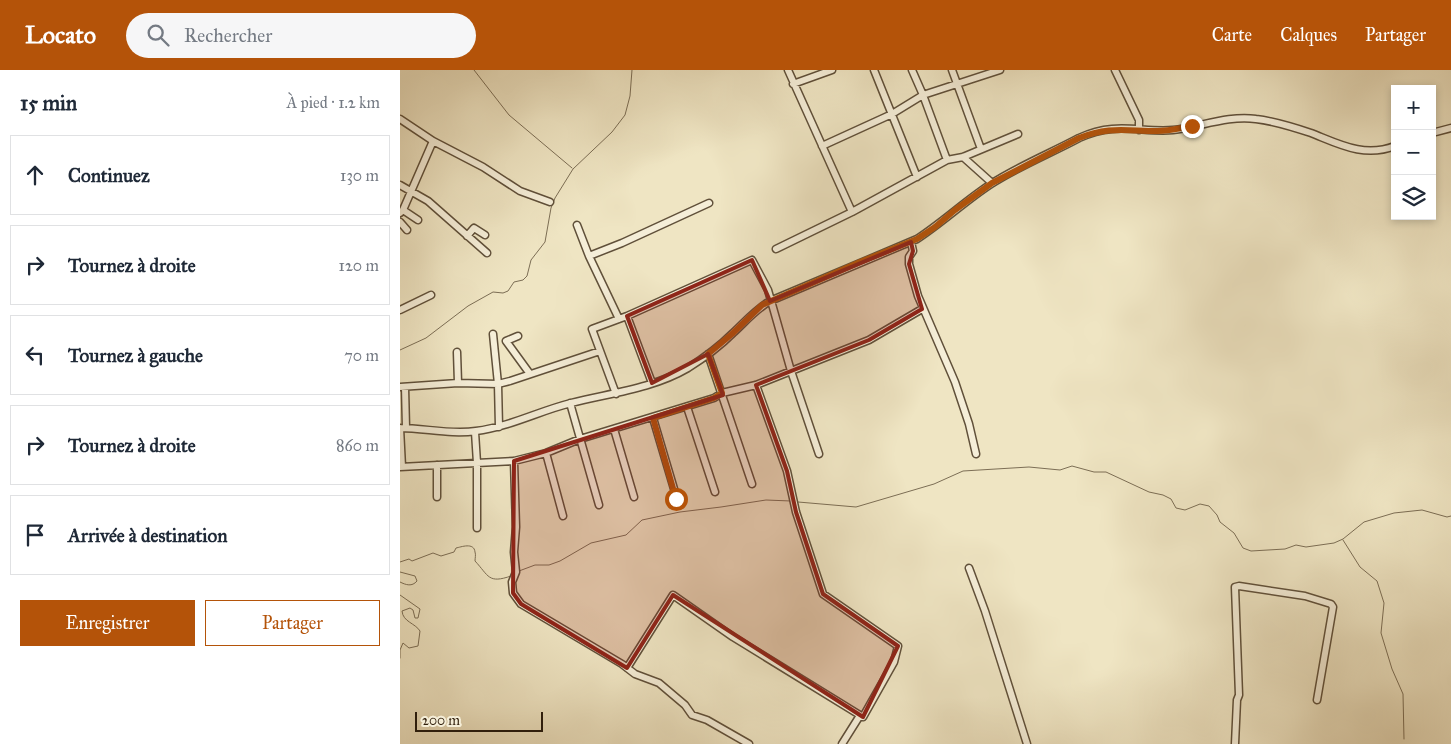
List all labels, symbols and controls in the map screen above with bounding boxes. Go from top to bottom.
search box [126,13,476,58]
text: Locato [25,20,96,50]
icon: search [144,21,172,49]
text: Rechercher [184,24,272,47]
text: Carte [1212,24,1252,46]
text: Calques [1280,24,1337,46]
text: Partager [1365,24,1426,46]
map controls [1391,85,1436,220]
button: + [1391,85,1436,130]
text: 15 min [20,90,77,116]
text: À pied · 1.2 km [287,93,380,112]
route end [1181,115,1204,138]
button: − [1391,130,1436,175]
icon: ahead [21,161,49,189]
text: Continuez [68,164,150,187]
text: 130 m [340,166,379,185]
button: layers [1391,175,1436,220]
icon: right [21,251,49,279]
text: Tournez à droite [68,254,196,277]
text: 120 m [339,256,379,275]
icon: left [21,341,49,369]
text: Tournez à gauche [68,344,203,367]
text: 70 m [344,346,379,365]
icon: right [21,431,49,459]
text: Tournez à droite [68,434,196,457]
text: 860 m [336,436,379,455]
route start [665,488,688,511]
icon: arrive [21,521,49,549]
text: Arrivée à destination [68,524,227,547]
button: Enregistrer [20,600,195,646]
button: Partager [205,600,380,646]
scale bar [415,709,542,732]
text: 200 m [422,712,460,729]

